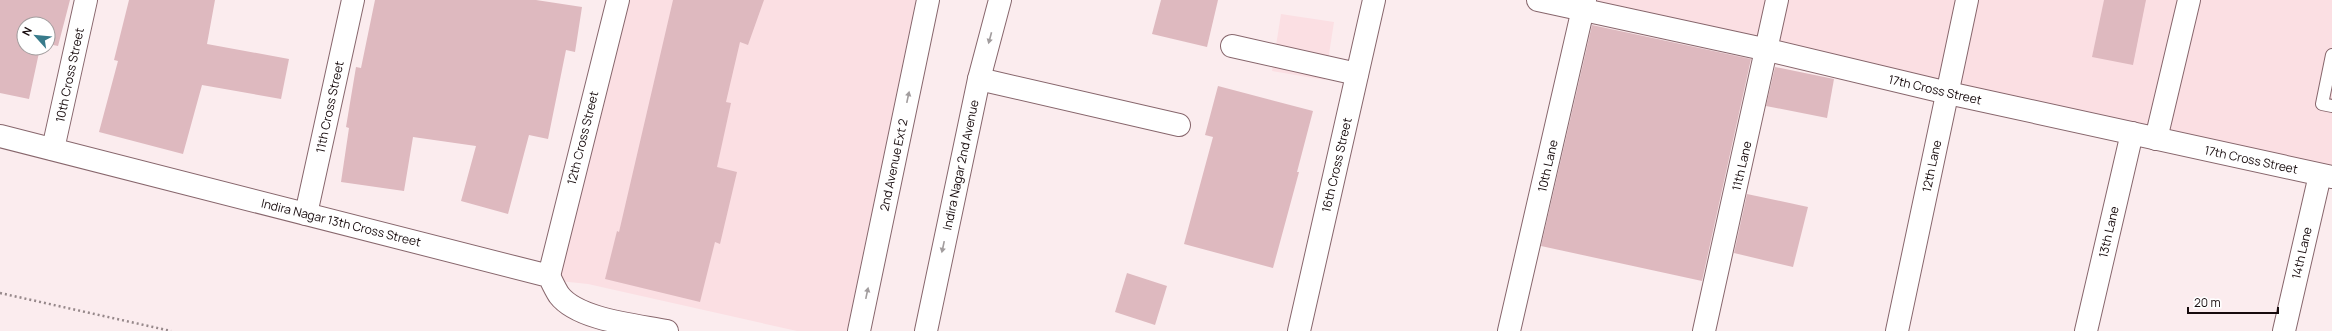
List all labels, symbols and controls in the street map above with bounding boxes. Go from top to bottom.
north arrow [16,16,56,56]
text: N [18,24,35,38]
street label: 10th Cross Street [51,26,88,124]
one-way arrow [987,32,993,44]
street label: 11th Cross Street [311,59,348,155]
street label: 17th Cross Street [1887,71,1984,109]
street label: 12th Cross Street [563,89,602,186]
one-way arrow [905,91,911,103]
street label: Indira Nagar 2nd Avenue [938,98,983,232]
street label: 16th Cross Street [1317,116,1356,214]
street label: 2nd Avenue Ext 2 [875,117,912,213]
street label: 10th Lane [1533,138,1562,194]
street label: 12th Lane [1918,138,1945,193]
street label: 11th Lane [1728,139,1755,192]
street label: 17th Cross Street [2203,141,2300,178]
street label: Indira Nagar 13th Cross Street [259,194,423,251]
street label: 13th Lane [2094,204,2123,259]
street label: 14th Lane [2287,225,2316,281]
one-way arrow [940,240,946,253]
one-way arrow [865,287,871,299]
scale bar [2188,289,2278,315]
text: 20 m [2194,294,2221,311]

